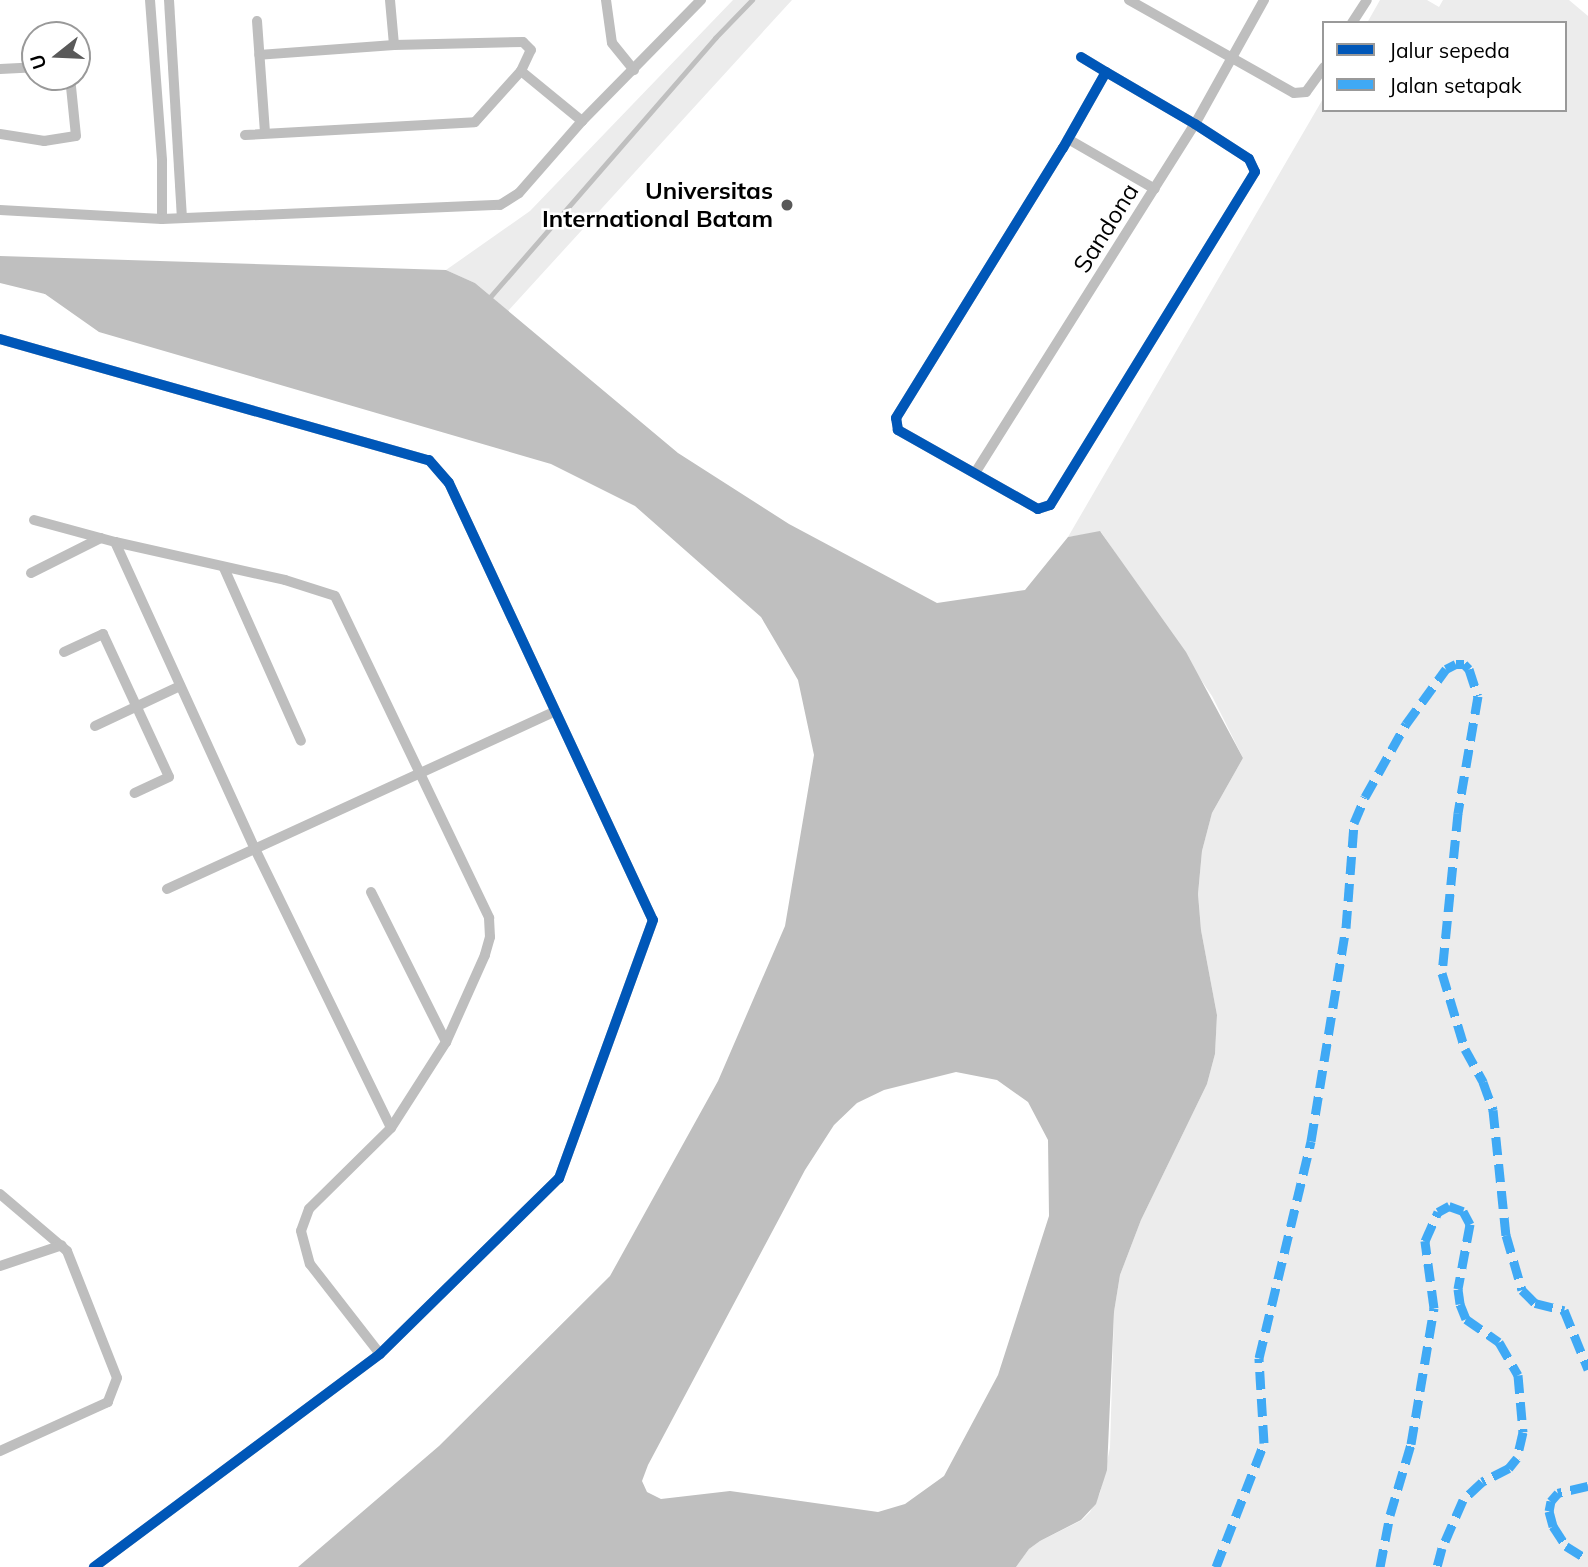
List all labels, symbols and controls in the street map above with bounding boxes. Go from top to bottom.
north arrow [21,21,91,91]
legend [1322,21,1567,112]
text: Jalur sepeda [1389,37,1510,63]
text: U [24,51,52,72]
text: Jalan setapak [1389,72,1522,98]
place label: Universitas International Batam [542,177,773,233]
street label: Sandona [1067,178,1145,278]
marker: Universitas International Batam [779,197,795,213]

